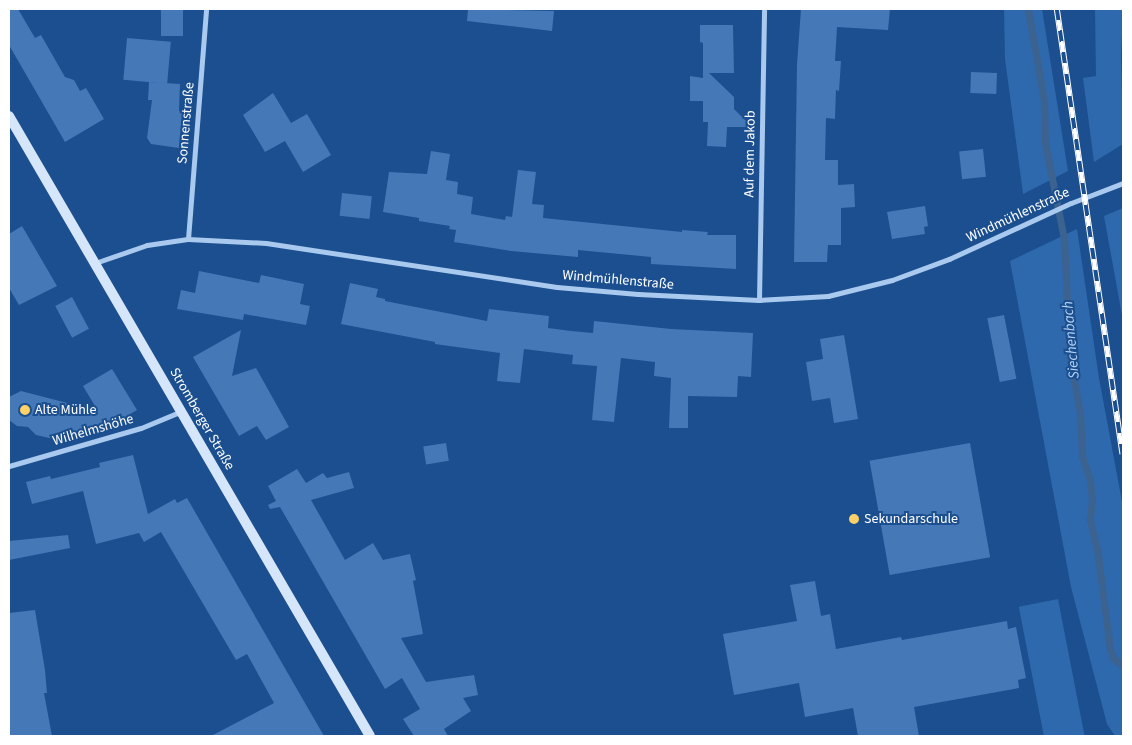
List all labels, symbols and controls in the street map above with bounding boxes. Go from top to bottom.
street label: Sonnenstraße [174,81,198,165]
street label: Auf dem Jakob [741,110,759,198]
street label: Windmühlenstraße [964,184,1072,246]
street label: Windmühlenstraße [562,267,674,293]
water label: Siechenbach [1059,300,1083,380]
street label: Stromberger Straße [166,365,238,473]
place label: Alte Mühle [35,402,96,418]
marker: Alte Mühle [19,404,31,416]
street label: Wilhelmshöhe [51,410,135,450]
place label: Sekundarschule [864,511,958,527]
marker: Sekundarschule [848,513,860,525]

